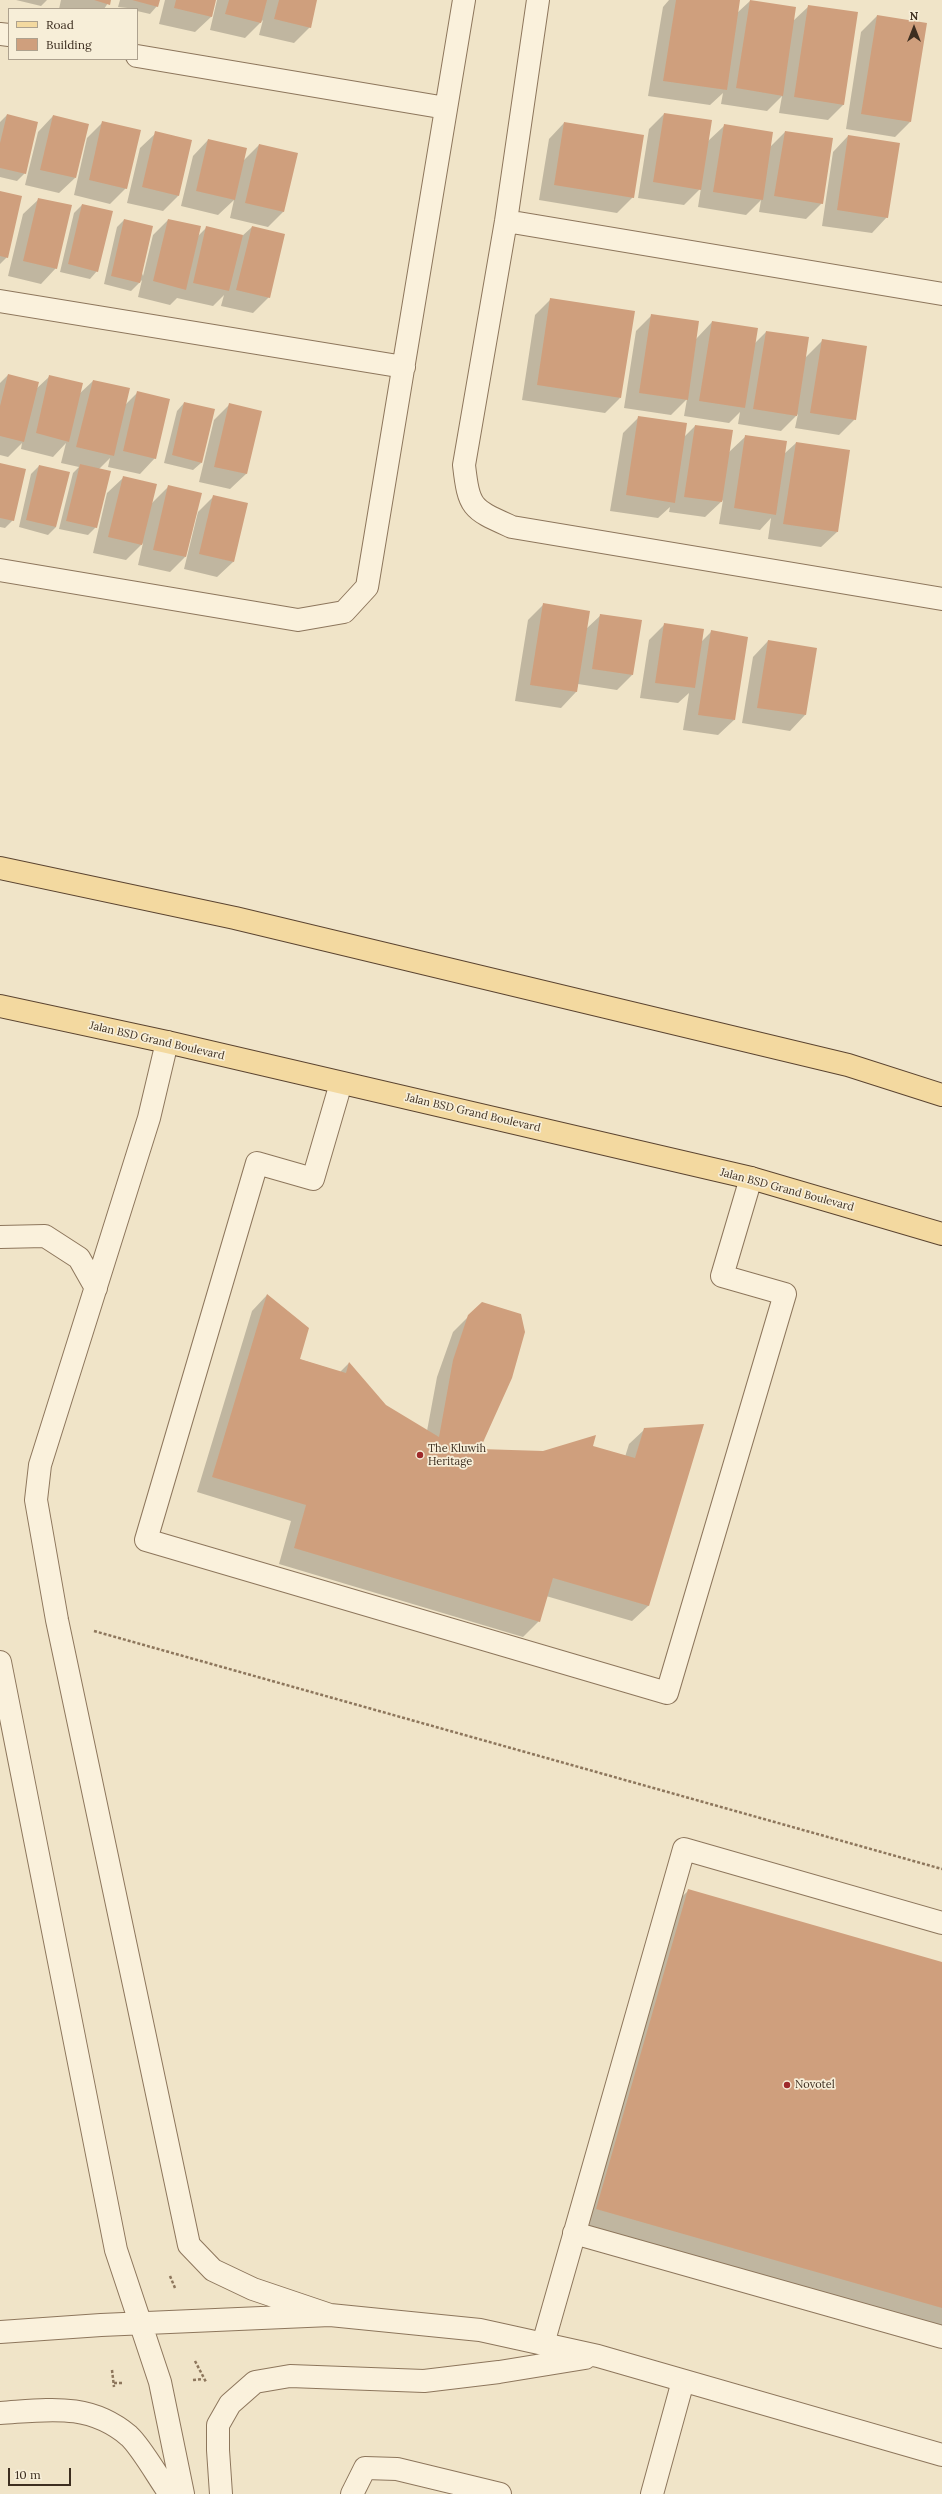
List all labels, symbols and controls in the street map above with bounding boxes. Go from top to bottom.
legend [8,8,138,60]
north arrow [894,8,934,48]
text: N [910,9,918,23]
text: Road [46,17,74,32]
text: Building [46,37,92,52]
street label: Jalan BSD Grand Boulevard [88,1019,226,1063]
street label: Jalan BSD Grand Boulevard [404,1091,542,1135]
street label: Jalan BSD Grand Boulevard [719,1166,855,1214]
place label: The Kluwih Heritage [428,1442,486,1468]
marker: The Kluwih Heritage [415,1450,425,1460]
place label: Novotel [795,2078,835,2092]
marker: Novotel [782,2080,792,2090]
scale bar [10,2460,73,2486]
text: 10 m [15,2467,41,2482]

